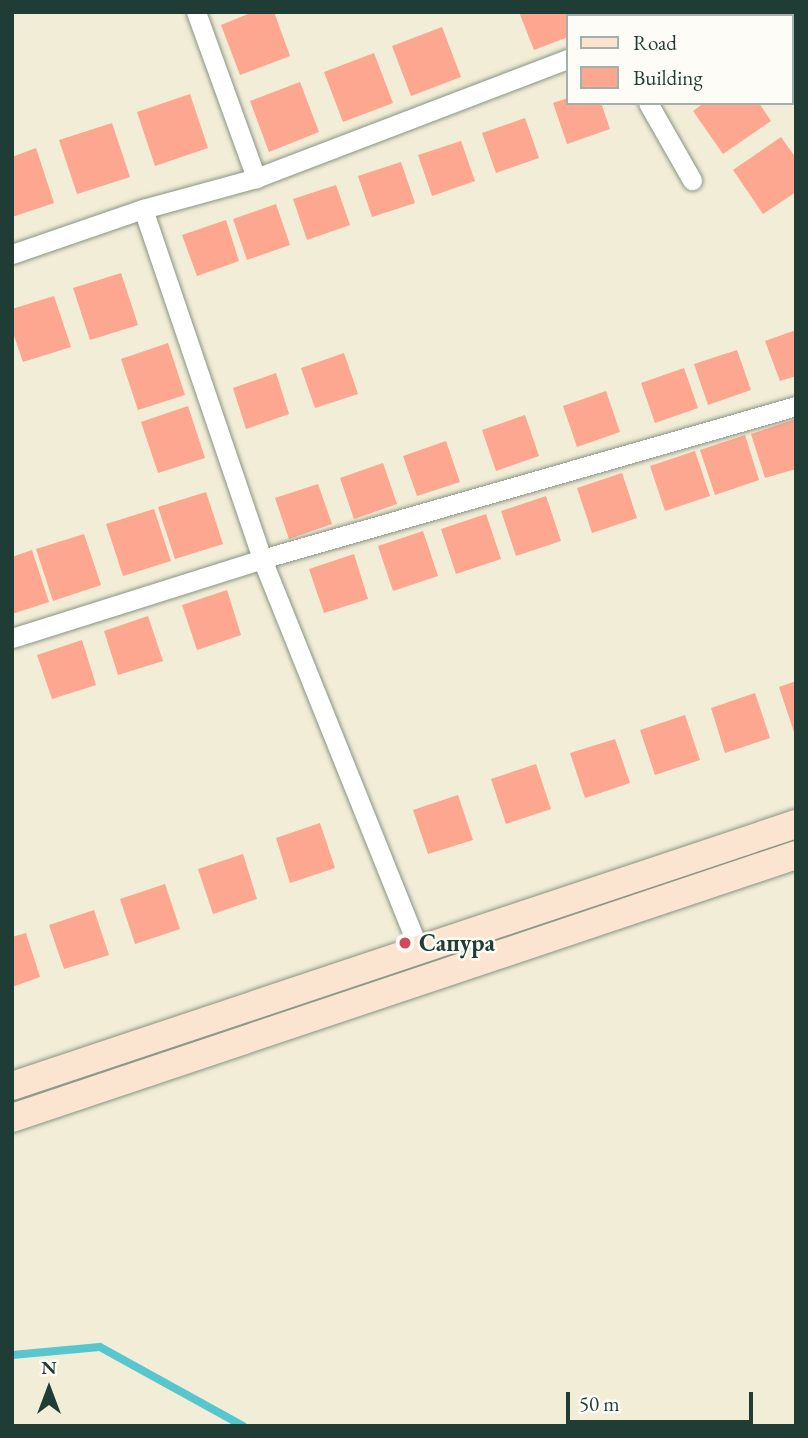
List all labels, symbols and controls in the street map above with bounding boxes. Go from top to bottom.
legend [566,14,794,105]
text: Road [633,29,677,56]
text: Building [633,64,703,91]
place label: Сапура [419,929,495,957]
marker: Сапура [397,935,413,951]
north arrow [14,1354,84,1424]
text: N [41,1355,57,1380]
scale bar [570,1378,757,1422]
text: 50 m [579,1390,620,1417]

